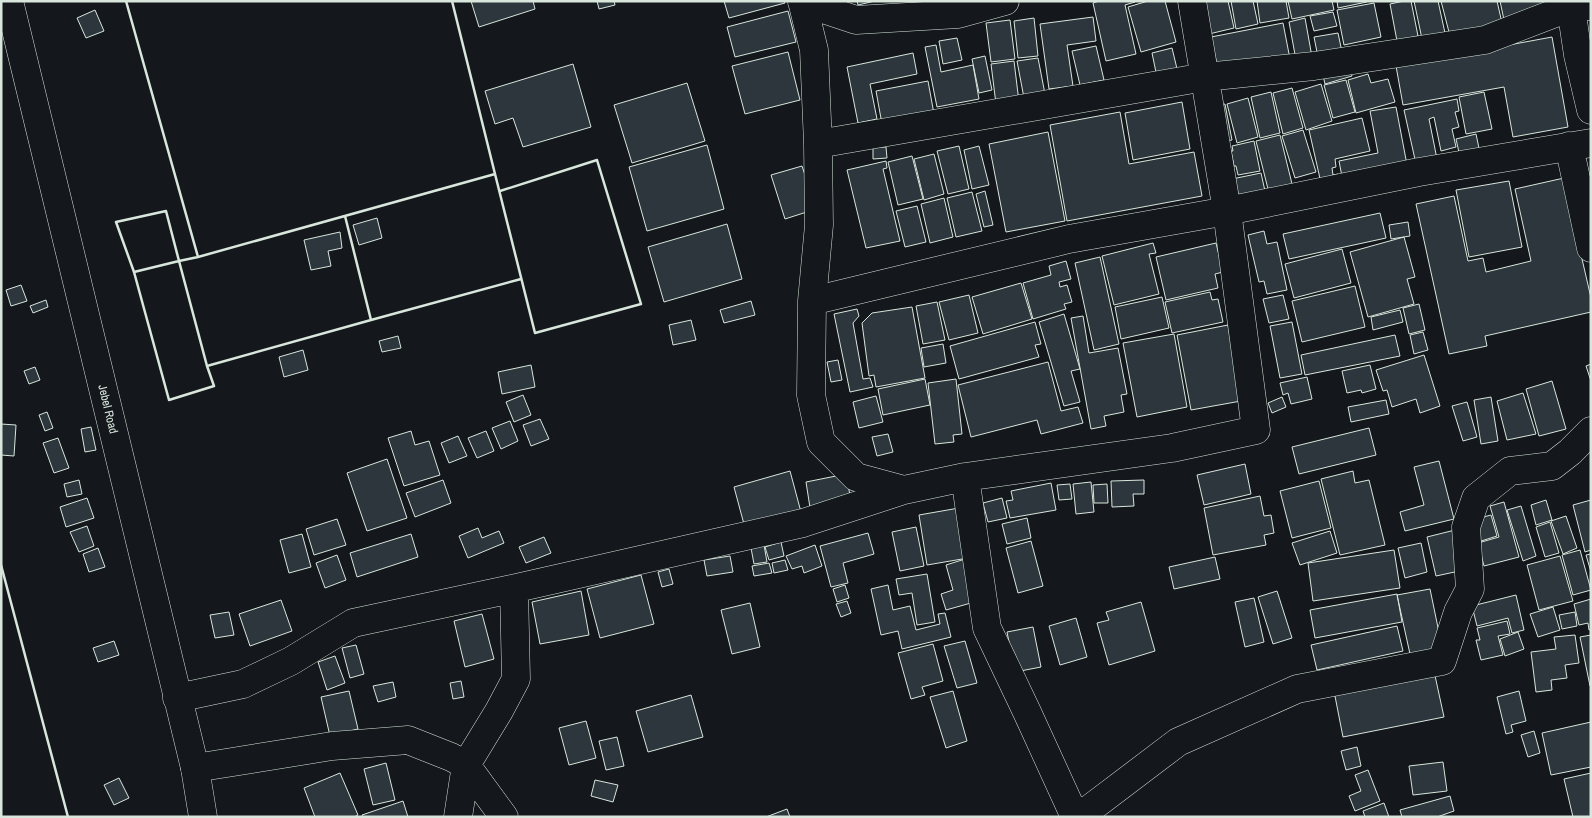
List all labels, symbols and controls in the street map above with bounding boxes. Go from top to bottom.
street label: Jebel Road [94,383,122,435]

